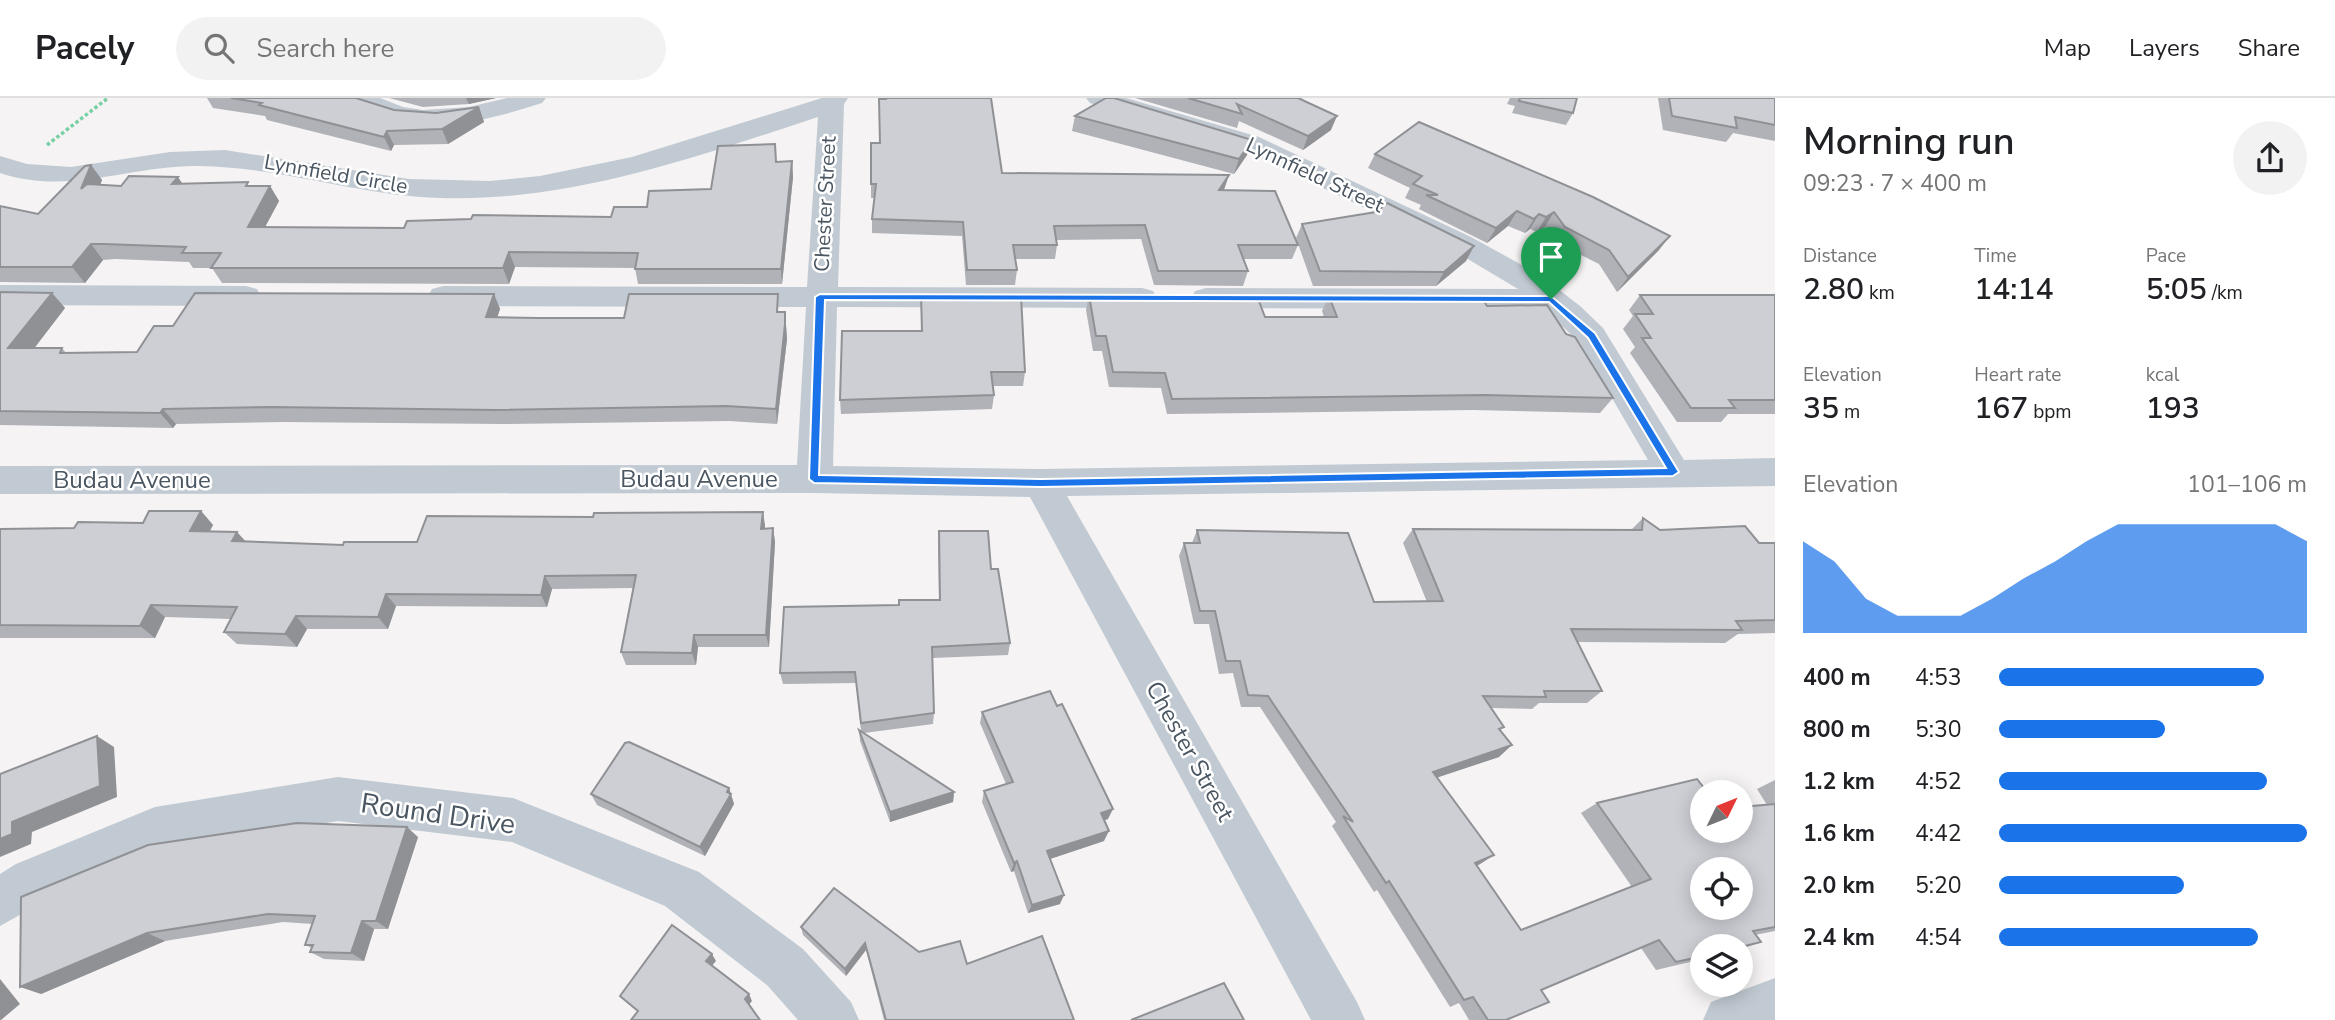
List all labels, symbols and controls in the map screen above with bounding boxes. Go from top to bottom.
search box [176,17,666,80]
text: Pacely [35,26,134,71]
icon: search [200,29,238,67]
text: Search here [256,31,394,66]
text: Map [2044,32,2091,64]
text: Layers [2129,32,2200,64]
text: Share [2238,32,2300,64]
text: Morning run [1803,116,2015,167]
button: share [2233,121,2307,195]
street label: Lynnfield Street [1242,131,1389,219]
street label: Chester Street [807,135,843,273]
street label: Lynnfield Circle [262,148,410,200]
text: 09:23 · 7 × 400 m [1803,168,1987,199]
pin [1521,227,1581,299]
icon: arrive [1532,238,1570,276]
text: Distance [1803,243,1877,269]
text: Time [1974,243,2017,269]
text: Pace [2146,243,2186,269]
text: 2.80 [1803,269,1864,310]
text: 14:14 [1974,269,2053,310]
text: 5:05 [2146,269,2207,310]
text: km [1864,280,1895,306]
text: /km [2207,280,2243,306]
text: Elevation [1803,362,1882,388]
text: Heart rate [1974,362,2061,388]
text: kcal [2146,362,2179,388]
text: 35 [1803,388,1839,429]
text: 167 [1974,388,2028,429]
text: 193 [2146,388,2200,429]
text: m [1839,399,1860,425]
text: bpm [2028,399,2072,425]
street label: Budau Avenue [620,463,778,495]
street label: Budau Avenue [53,464,211,496]
text: Elevation [1803,469,1898,500]
text: 101–106 m [2187,469,2307,500]
text: 400 m [1803,662,1871,693]
text: 4:53 [1915,662,1962,693]
street label: Chester Street [1138,675,1242,827]
text: 800 m [1803,714,1871,745]
text: 5:30 [1915,714,1962,745]
text: 1.2 km [1803,766,1875,797]
text: 4:52 [1915,766,1962,797]
north arrow [1690,780,1754,844]
map controls [1690,780,1753,997]
street label: Round Drive [358,784,518,844]
text: 1.6 km [1803,818,1875,849]
text: 4:42 [1915,818,1962,849]
button: locate [1690,857,1753,920]
text: 2.0 km [1803,870,1875,901]
text: 5:20 [1915,870,1962,901]
text: 2.4 km [1803,922,1875,953]
text: 4:54 [1915,922,1962,953]
button: layers [1690,934,1753,997]

